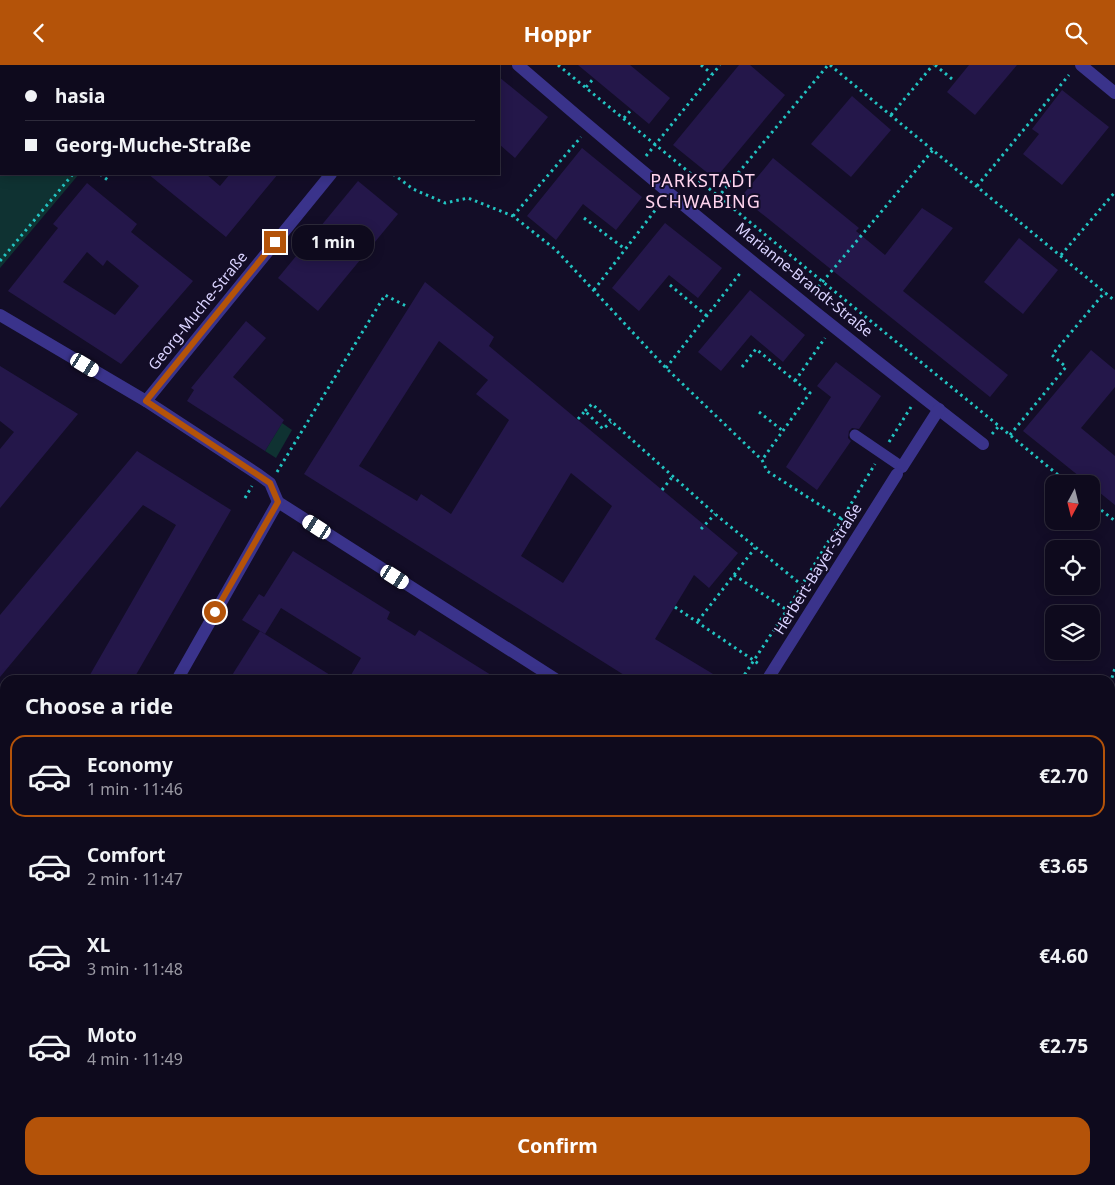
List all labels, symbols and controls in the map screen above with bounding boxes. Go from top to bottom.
text: Hoppr [523,18,592,48]
icon: back [25,19,53,47]
icon: search [1062,19,1090,47]
text: hasia [55,83,105,109]
text: Georg-Muche-Straße [55,132,251,158]
district label: PARKSTADT SCHWABING [645,168,761,213]
street label: Marianne-Brandt-Straße [732,218,877,341]
callout: 1 min [292,225,375,259]
route end [264,231,286,253]
text: 1 min [311,231,355,253]
street label: Georg-Muche-Straße [143,247,251,374]
car [68,351,101,379]
north arrow [1045,475,1100,530]
map controls [1045,475,1100,660]
street label: Herbert-Bayer-Straße [769,499,866,638]
car [300,513,333,541]
button: locate [1045,540,1100,595]
car [378,563,411,591]
route start [204,601,226,623]
button: layers [1045,605,1100,660]
text: Choose a ride [25,690,173,720]
text: Economy [87,752,173,778]
icon: car [27,754,72,799]
text: €2.70 [1039,763,1088,789]
text: 1 min · 11:46 [87,778,183,800]
text: Comfort [87,842,166,868]
icon: car [27,844,72,889]
text: €3.65 [1039,853,1088,879]
text: 2 min · 11:47 [87,868,183,890]
text: XL [87,932,110,958]
icon: car [27,934,72,979]
text: €4.60 [1039,943,1088,969]
text: 3 min · 11:48 [87,958,183,980]
text: Moto [87,1022,137,1048]
icon: car [27,1024,72,1069]
text: €2.75 [1039,1033,1088,1059]
text: 4 min · 11:49 [87,1048,183,1070]
button: Confirm [25,1117,1090,1175]

